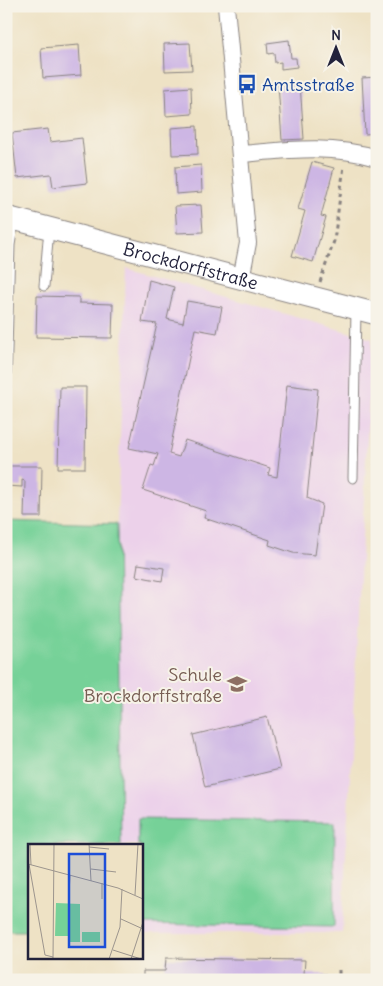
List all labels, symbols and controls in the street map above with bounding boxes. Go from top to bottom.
north arrow [310,22,360,72]
text: N [331,26,341,44]
bus stop icon: Amtsstraße [236,73,258,95]
place label: Amtsstraße [262,73,355,96]
street label: Brockdorffstraße [121,237,261,294]
place label: Schule Brockdorffstraße [84,663,222,707]
school or university icon: Schule Brockdorffstraße [226,673,248,695]
inset map [28,844,142,958]

